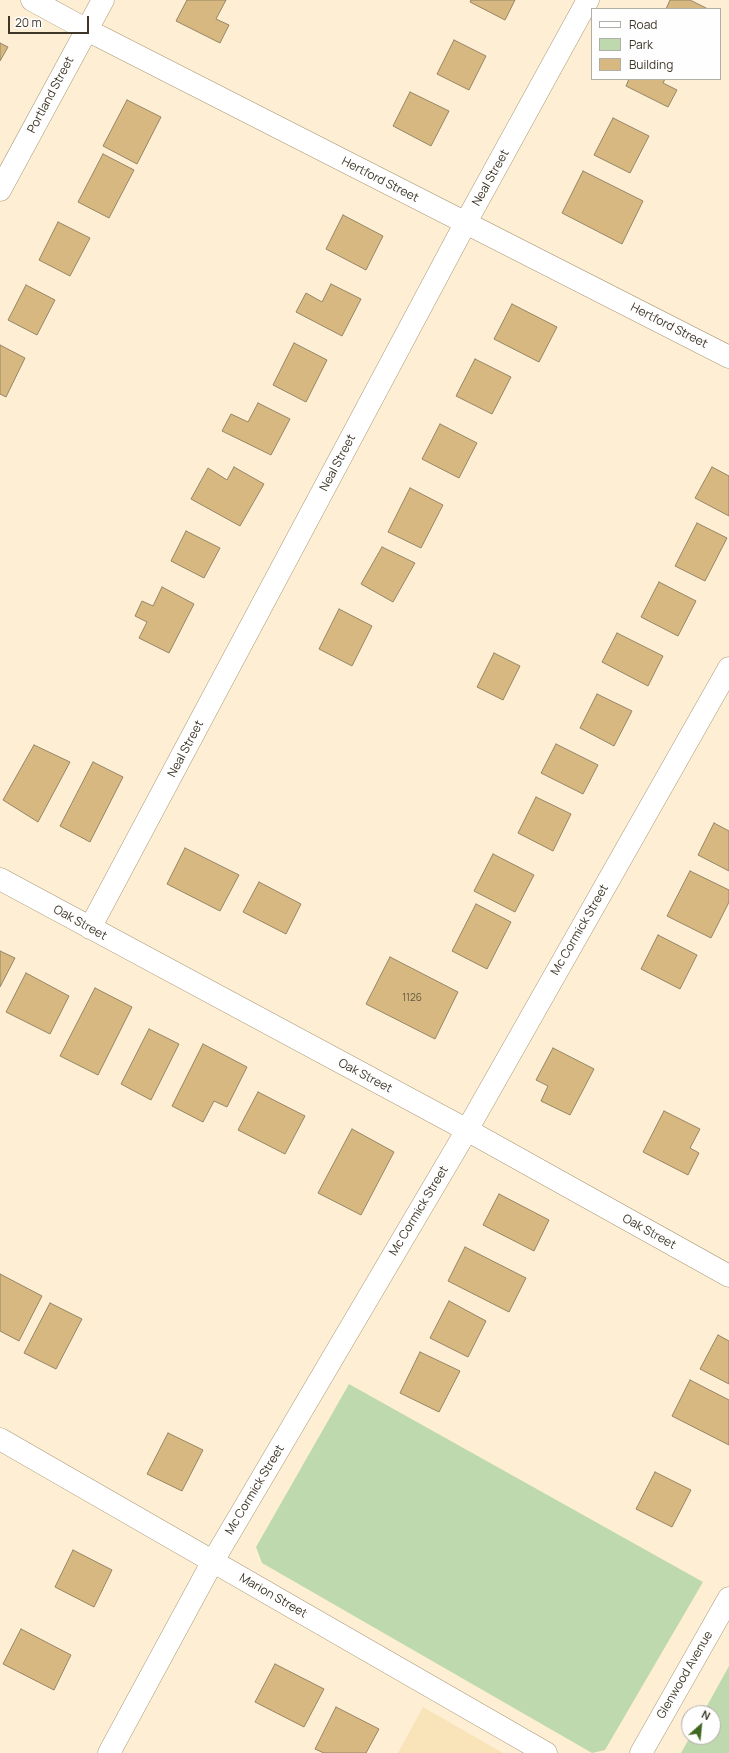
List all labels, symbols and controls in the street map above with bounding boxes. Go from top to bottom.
scale bar [10,8,91,34]
legend [591,8,721,80]
text: 20 m [15,14,42,31]
text: Road [629,16,657,33]
text: Park [629,36,653,53]
street label: Portland Street [25,54,77,136]
text: Building [629,56,673,73]
street label: Neal Street [470,147,512,209]
street label: Hertford Street [339,154,421,206]
street label: Hertford Street [628,300,710,352]
street label: Neal Street [317,432,359,494]
street label: Neal Street [165,718,207,780]
street label: Mc Cormick Street [548,882,612,978]
street label: Oak Street [51,902,109,944]
house number: 1126 [402,992,422,1004]
street label: Oak Street [336,1056,394,1096]
street label: Mc Cormick Street [386,1163,452,1259]
street label: Oak Street [620,1211,678,1253]
street label: Mc Cormick Street [222,1442,288,1538]
street label: Marion Street [237,1571,309,1621]
street label: Glenwood Avenue [654,1629,716,1721]
north arrow [681,1705,721,1745]
text: N [699,1706,713,1723]

